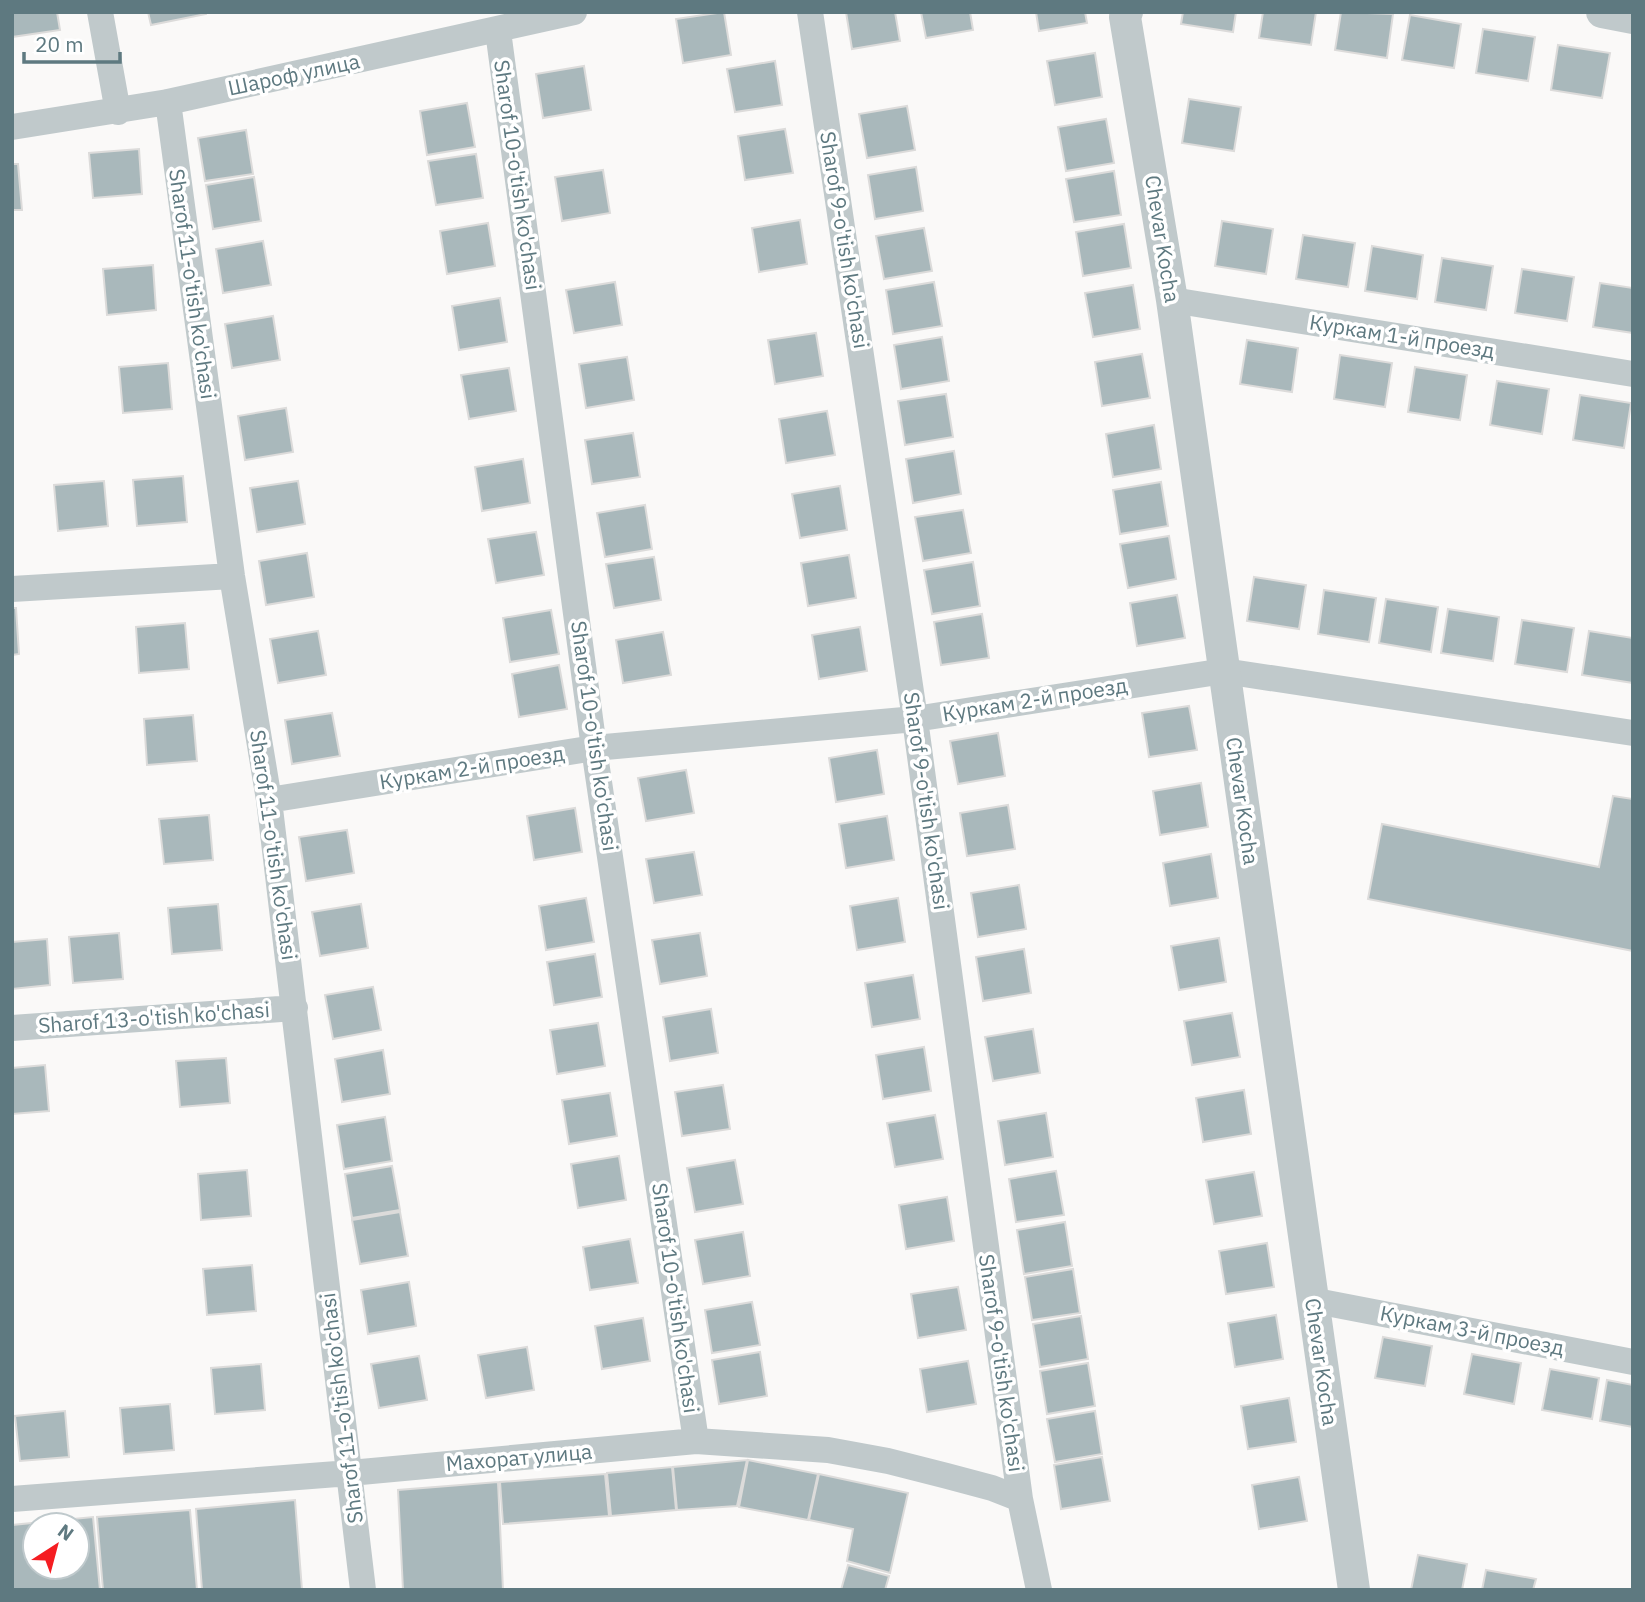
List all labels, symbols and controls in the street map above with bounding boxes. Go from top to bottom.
scale bar [24,21,121,65]
text: 20 m [35,30,84,58]
street label: Шароф улица [225,46,362,102]
street label: Sharof 10-o'tish ko'chasi [488,58,548,292]
street label: Sharof 9-o'tish ko'chasi [814,129,876,350]
street label: Sharof 11-o'tish ko'chasi [163,167,223,401]
street label: Chevar Kocha [1139,173,1187,305]
street label: Куркам 1-й проезд [1308,308,1497,364]
street label: Sharof 10-o'tish ko'chasi [565,619,625,853]
street label: Куркам 2-й проезд [940,671,1129,727]
street label: Sharof 9-o'tish ko'chasi [898,690,956,912]
street label: Sharof 11-o'tish ko'chasi [244,728,304,962]
street label: Chevar Kocha [1220,735,1266,866]
street label: Куркам 2-й проезд [377,739,566,795]
street label: Sharof 13-o'tish ko'chasi [37,995,271,1039]
street label: Sharof 10-o'tish ko'chasi [646,1181,706,1415]
street label: Sharof 9-o'tish ko'chasi [973,1252,1031,1474]
street label: Sharof 11-o'tish ko'chasi [313,1291,369,1525]
street label: Chevar Kocha [1299,1296,1345,1427]
street label: Куркам 3-й проезд [1378,1298,1567,1362]
street label: Махорат улица [445,1437,593,1477]
north arrow [21,1511,91,1581]
text: N [53,1518,79,1546]

